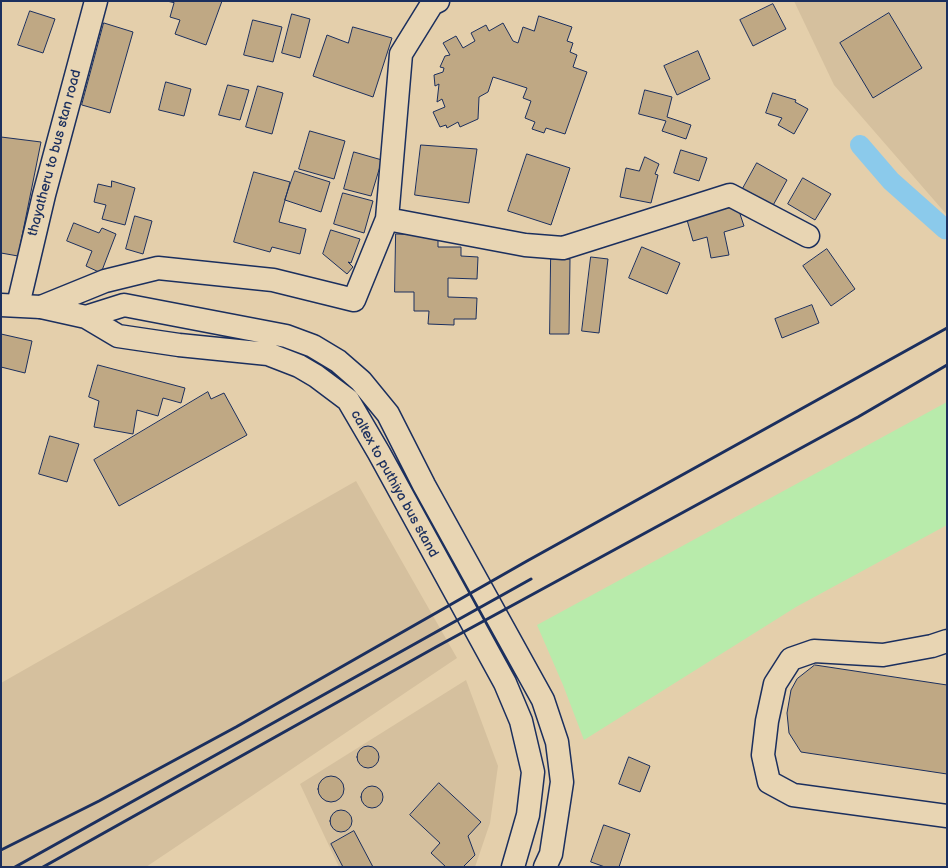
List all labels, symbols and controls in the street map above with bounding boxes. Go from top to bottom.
street label: thayatheru to bus stan road [25,68,85,238]
street label: caltex to puthiya bus stand [346,407,442,561]

